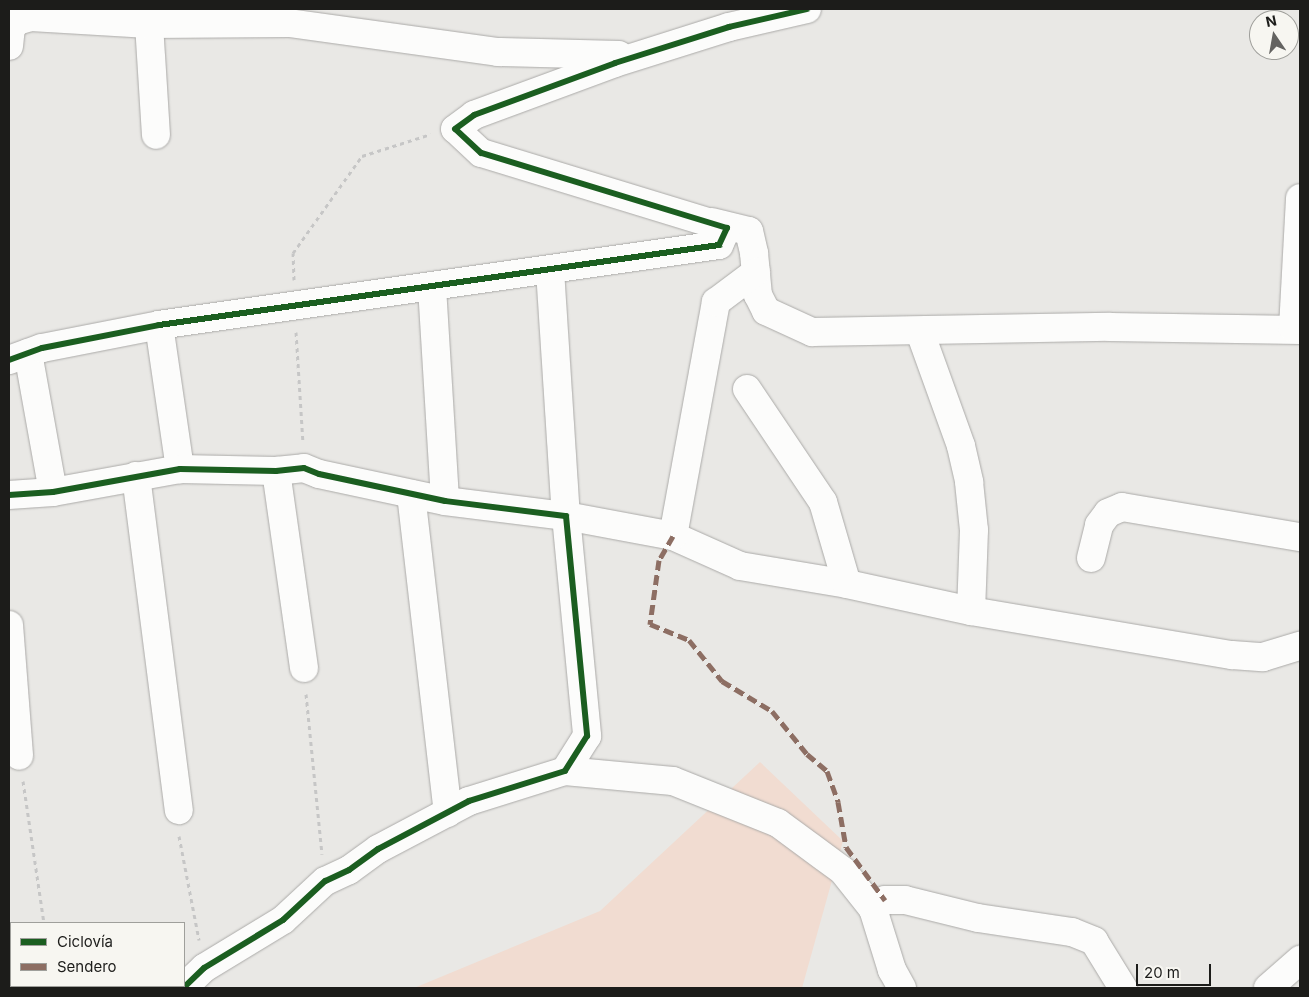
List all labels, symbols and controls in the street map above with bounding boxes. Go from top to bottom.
north arrow [1249,10,1299,60]
text: N [1264,11,1278,30]
legend [10,922,185,987]
text: Ciclovía [57,932,113,951]
scale bar [1139,954,1214,986]
text: Sendero [57,957,117,976]
text: 20 m [1144,963,1180,982]

